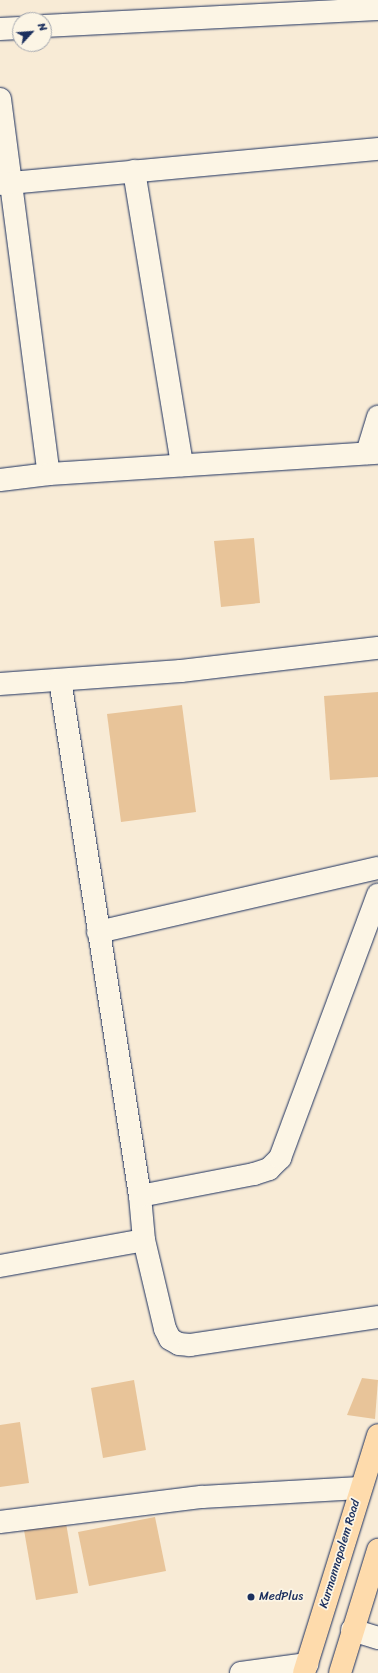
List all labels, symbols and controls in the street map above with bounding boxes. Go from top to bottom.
north arrow [12,12,52,52]
text: N [32,19,53,35]
street label: Kurmannapalem Road [317,1498,363,1610]
place label: MedPlus [259,1590,303,1604]
marker: MedPlus [246,1592,256,1602]

